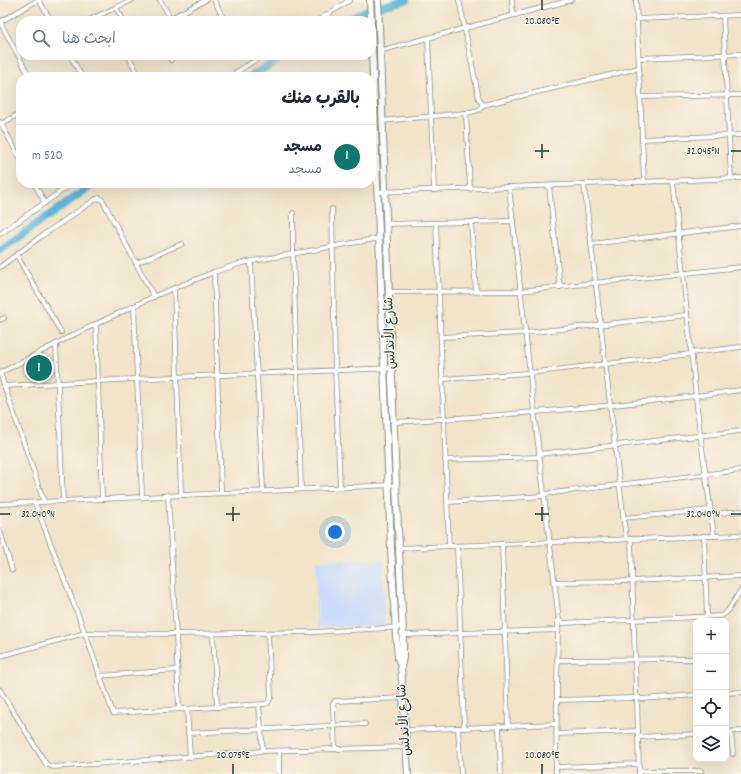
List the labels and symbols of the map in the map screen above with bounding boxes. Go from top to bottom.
text: 20.080°E [525,15,560,29]
text: 32.045°N [687,145,719,159]
street label: شارع الأندلس [379,297,402,369]
pin: 1 [26,353,52,383]
text: 32.040°N [21,508,55,522]
text: 32.040°N [686,508,720,522]
your location [325,522,345,542]
street label: شارع الأندلس [392,683,417,757]
text: 20.075°E [216,749,250,763]
text: 20.080°E [525,749,560,763]

